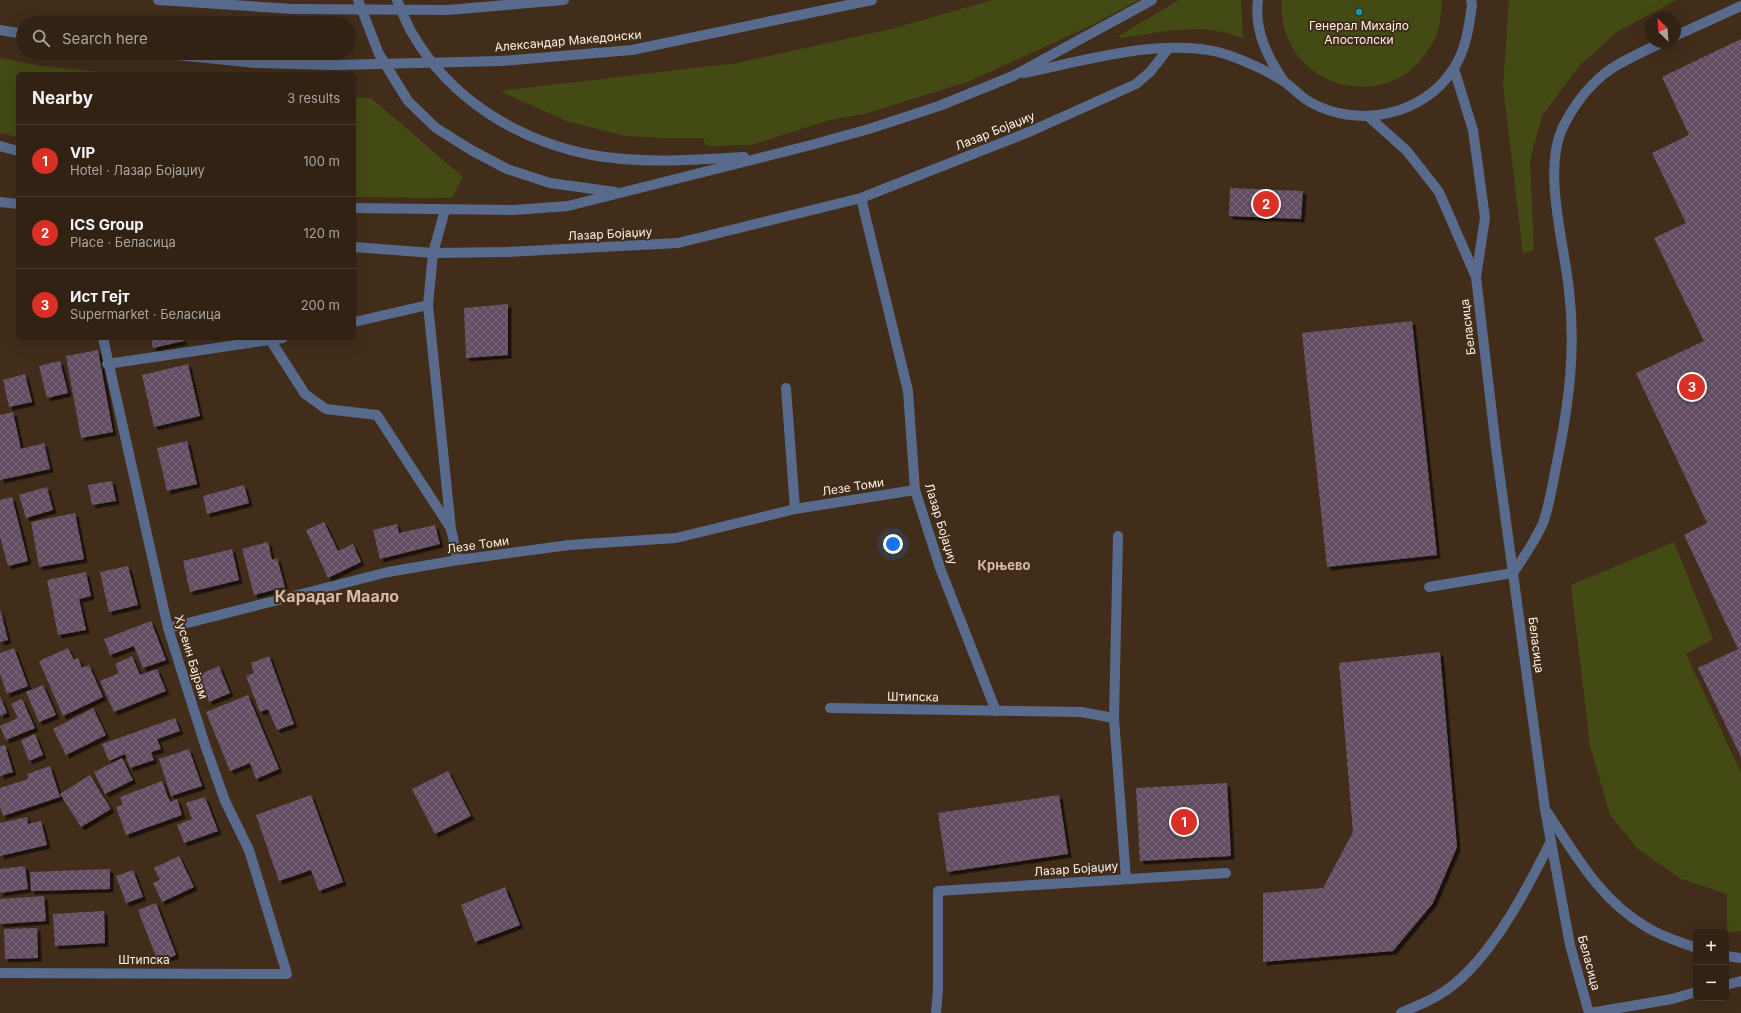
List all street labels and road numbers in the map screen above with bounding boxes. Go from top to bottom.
street label: Александар Македонски [494,27,642,54]
street label: Лазар Бојаџиу [953,108,1037,153]
street label: Лазар Бојаџиу [567,224,653,243]
street label: Беласица [1457,298,1478,356]
street label: Лезе Томи [821,474,885,499]
street label: Лазар Бојаџиу [922,481,961,567]
street label: Лезе Томи [446,533,510,556]
street label: Хусеин Бајрам [172,613,211,701]
street label: Беласица [1526,616,1547,674]
street label: Штипска [887,689,939,704]
street label: Лазар Бојаџиу [1033,858,1119,879]
street label: Беласица [1575,934,1604,992]
street label: Штипска [118,952,170,967]

